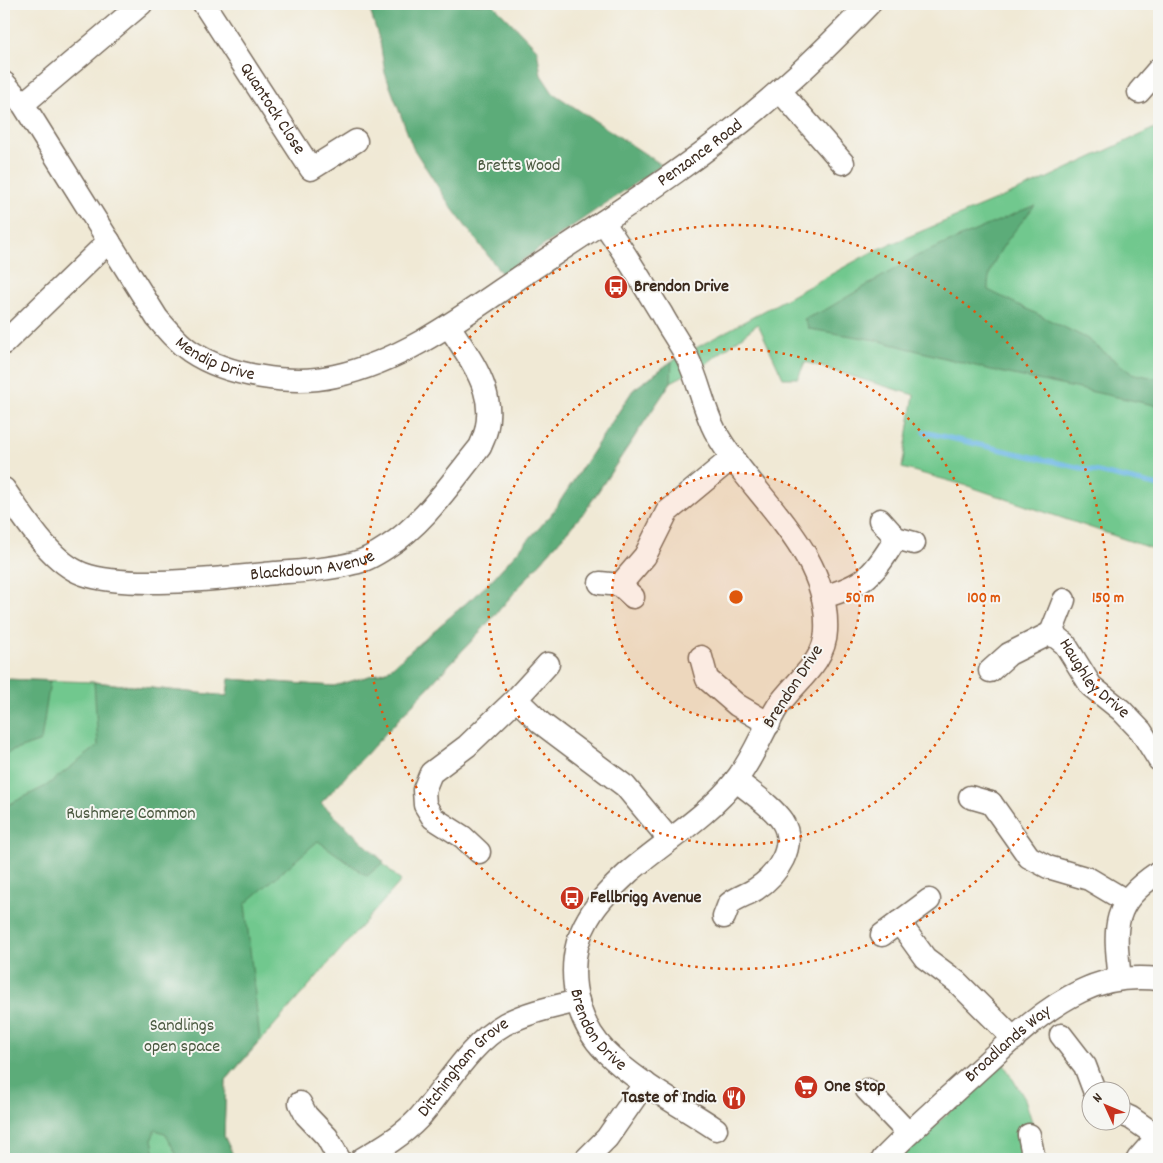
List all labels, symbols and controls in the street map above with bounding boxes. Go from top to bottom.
street label: Quantock Close [233,58,311,160]
street label: Penzance Road [652,113,749,194]
park label: Bretts Wood [478,154,560,179]
bus stop icon: Brendon Drive [603,274,629,300]
place label: Brendon Drive [634,275,729,300]
street label: Mendip Drive [169,331,257,388]
street label: Blackdown Avenue [249,544,379,588]
centre of rings [727,588,745,606]
text: 50 m [846,588,874,610]
text: 100 m [967,588,1001,610]
text: 150 m [1092,588,1124,610]
street label: Haughley Drive [1052,634,1136,724]
street label: Brendon Drive [758,640,830,734]
park label: Rushmere Common [66,802,196,827]
bus stop icon: Fellbrigg Avenue [559,885,585,911]
place label: Fellbrigg Avenue [590,886,701,911]
street label: Brendon Drive [563,987,632,1078]
street label: Broadlands Way [959,999,1057,1089]
street label: Ditchingham Grove [412,1012,514,1123]
park label: Sandlings open space [144,1014,220,1060]
supermarket icon: One Stop [793,1074,819,1100]
place label: One Stop [824,1075,886,1100]
north arrow [1080,1080,1130,1130]
restaurant icon: Taste of India [721,1085,747,1111]
place label: Taste of India [622,1086,717,1111]
text: N [1088,1089,1108,1108]

